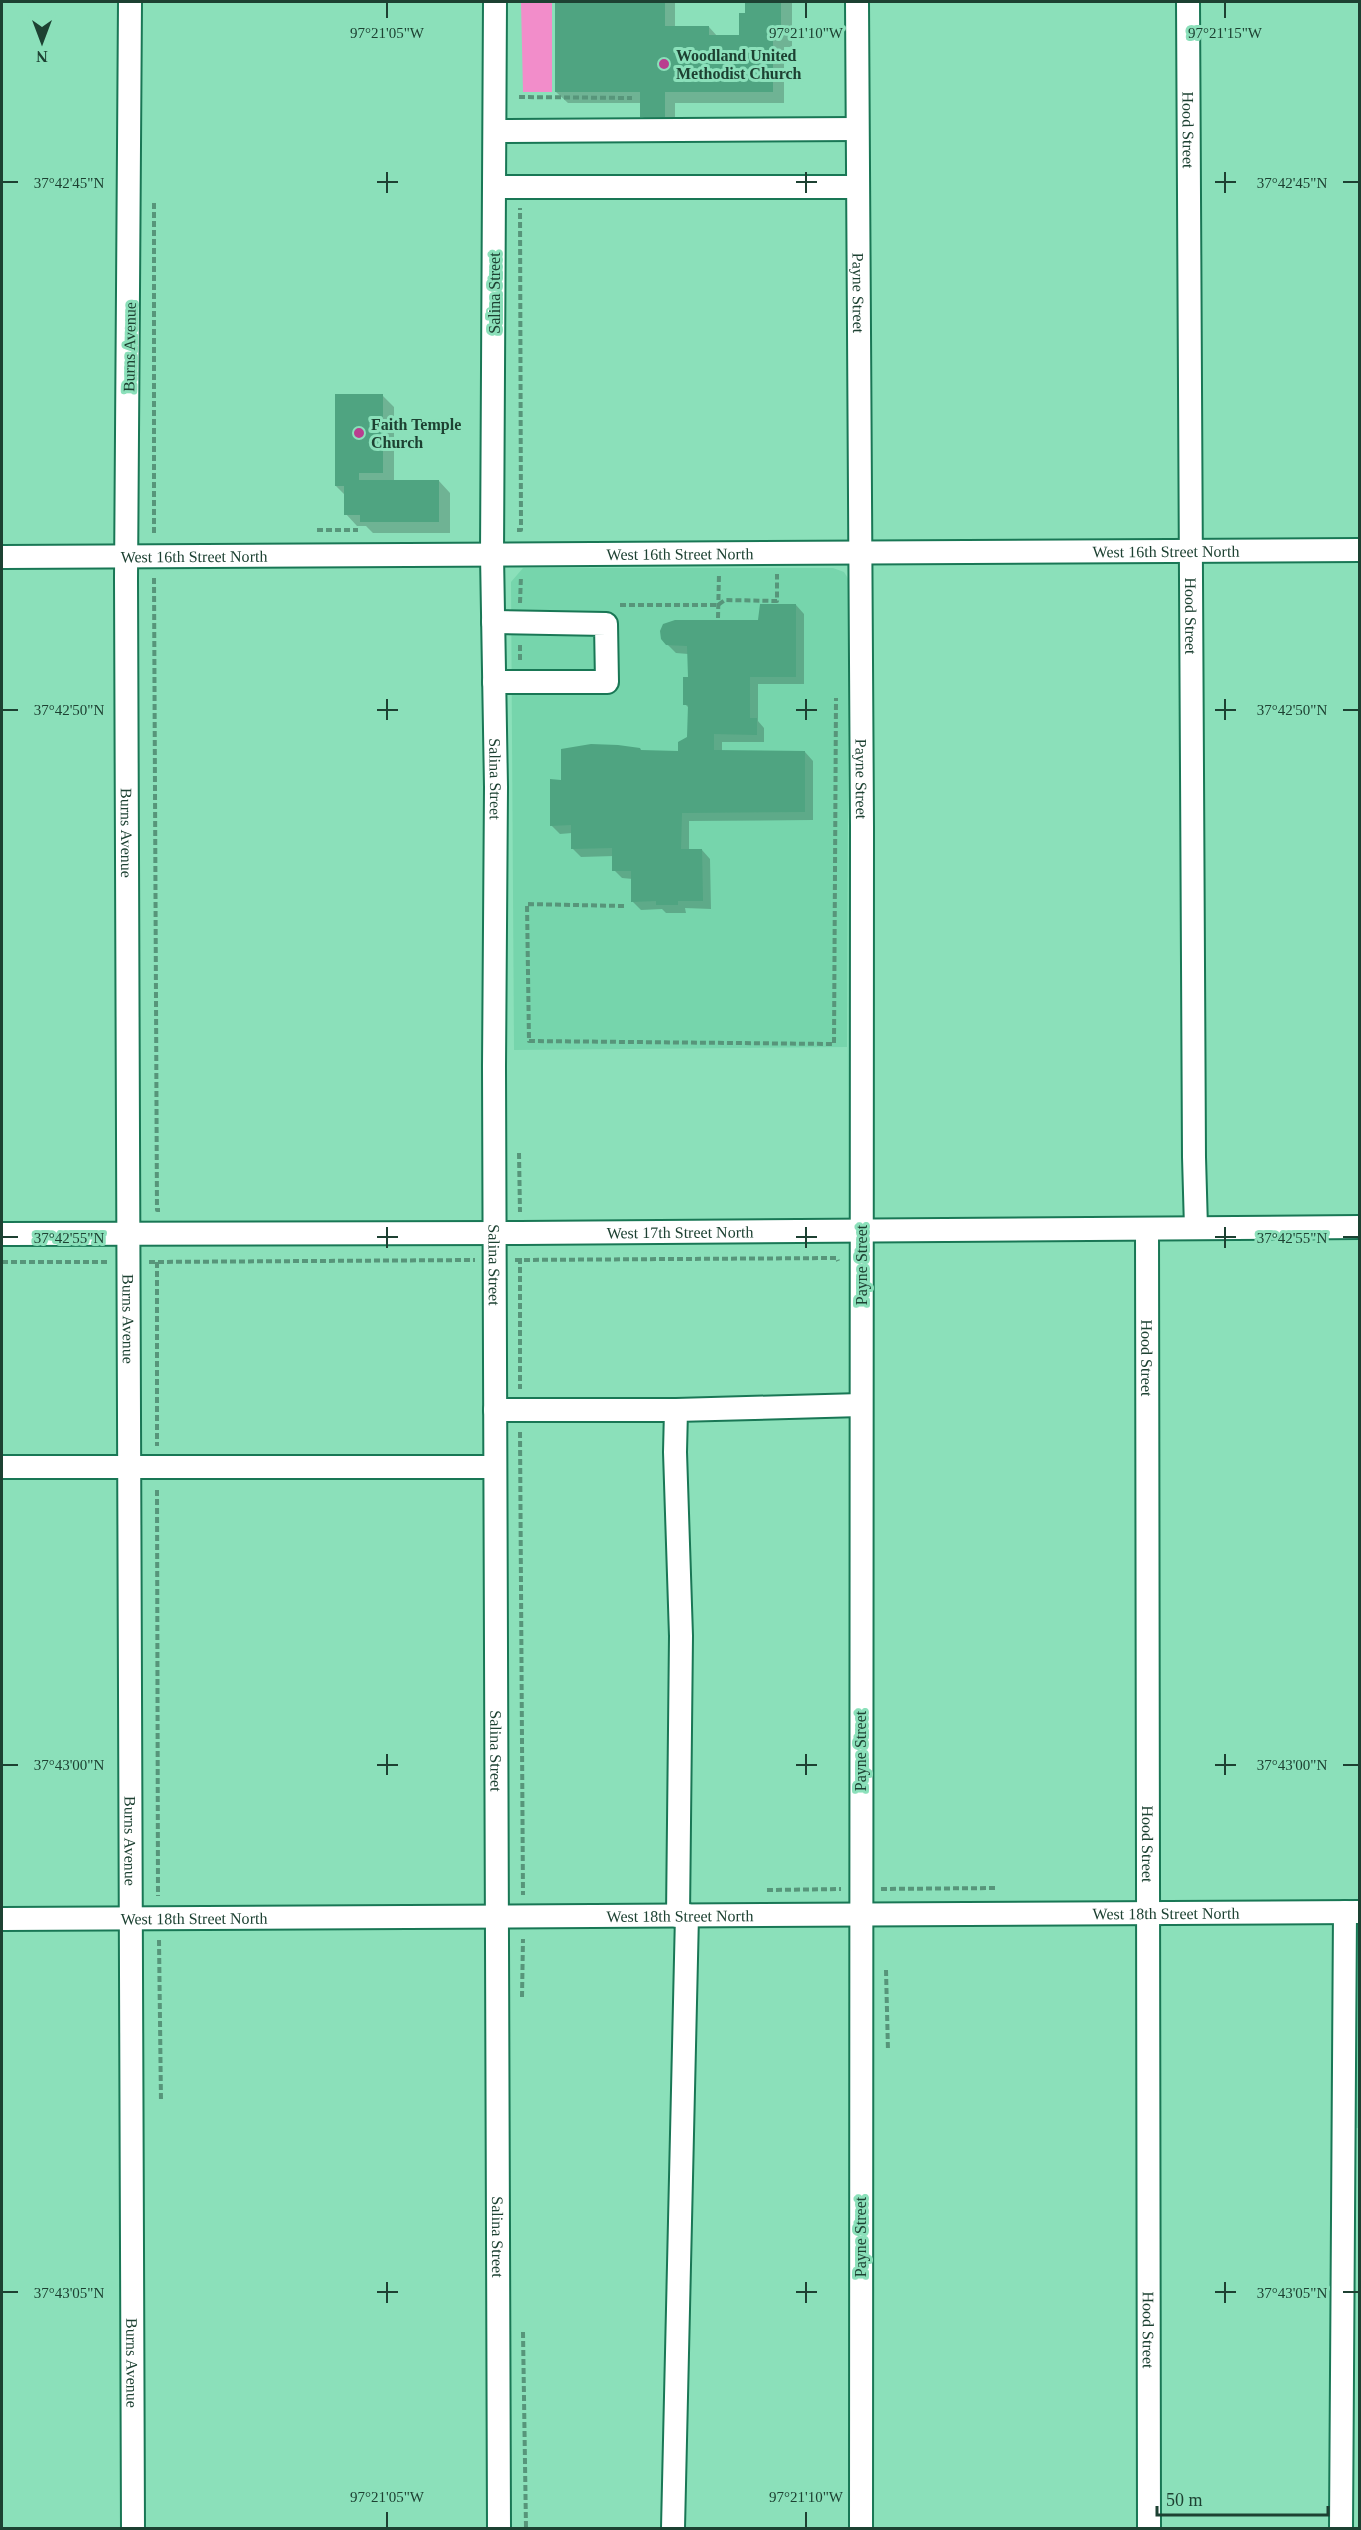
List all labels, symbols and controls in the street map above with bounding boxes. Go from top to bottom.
north arrow [12,12,72,72]
text: 97°21'05"W [350,25,425,41]
text: 97°21'10"W [769,25,844,41]
text: 97°21'15"W [1188,25,1263,41]
place label: Woodland United Methodist Church [676,47,802,82]
text: N [36,48,48,65]
marker: Woodland United Methodist Church [657,57,671,71]
street label: Hood Street [1179,91,1197,169]
text: 37°42'45"N [34,175,104,191]
text: 37°42'45"N [1257,175,1327,191]
street label: Salina Street [486,252,503,334]
street label: Payne Street [849,253,867,334]
street label: Burns Avenue [120,302,139,392]
place label: Faith Temple Church [371,416,461,451]
marker: Faith Temple Church [352,426,366,440]
street label: West 16th Street North [1093,543,1239,560]
street label: West 16th Street North [607,545,753,563]
street label: West 16th Street North [121,548,267,565]
street label: Hood Street [1182,577,1199,655]
text: 37°42'50"N [34,702,104,718]
text: 37°42'50"N [1257,702,1327,718]
street label: Salina Street [486,738,504,820]
street label: Payne Street [852,739,870,820]
street label: Burns Avenue [118,788,135,878]
street label: West 17th Street North [607,1223,753,1241]
street label: Salina Street [486,1224,503,1306]
street label: Payne Street [853,1224,871,1305]
text: 37°42'55"N [34,1230,104,1246]
text: 37°42'55"N [1257,1230,1327,1246]
street label: Burns Avenue [119,1274,137,1364]
street label: Hood Street [1138,1320,1155,1397]
street label: Salina Street [487,1710,504,1792]
street label: Payne Street [852,1710,870,1791]
text: 37°43'00"N [34,1757,104,1773]
text: 37°43'00"N [1257,1757,1327,1773]
street label: Burns Avenue [121,1796,139,1886]
street label: Hood Street [1139,1806,1156,1883]
street label: West 18th Street North [1093,1905,1239,1922]
street label: West 18th Street North [607,1907,753,1925]
street label: West 18th Street North [121,1910,267,1927]
street label: Salina Street [489,2196,506,2278]
street label: Payne Street [852,2196,870,2277]
text: 37°43'05"N [34,2285,104,2301]
text: 37°43'05"N [1257,2285,1327,2301]
street label: Hood Street [1140,2292,1157,2369]
street label: Burns Avenue [123,2318,141,2408]
scale bar [1157,2479,1328,2517]
text: 97°21'05"W [350,2489,425,2505]
text: 97°21'10"W [769,2489,844,2505]
text: 50 m [1166,2490,1203,2510]

